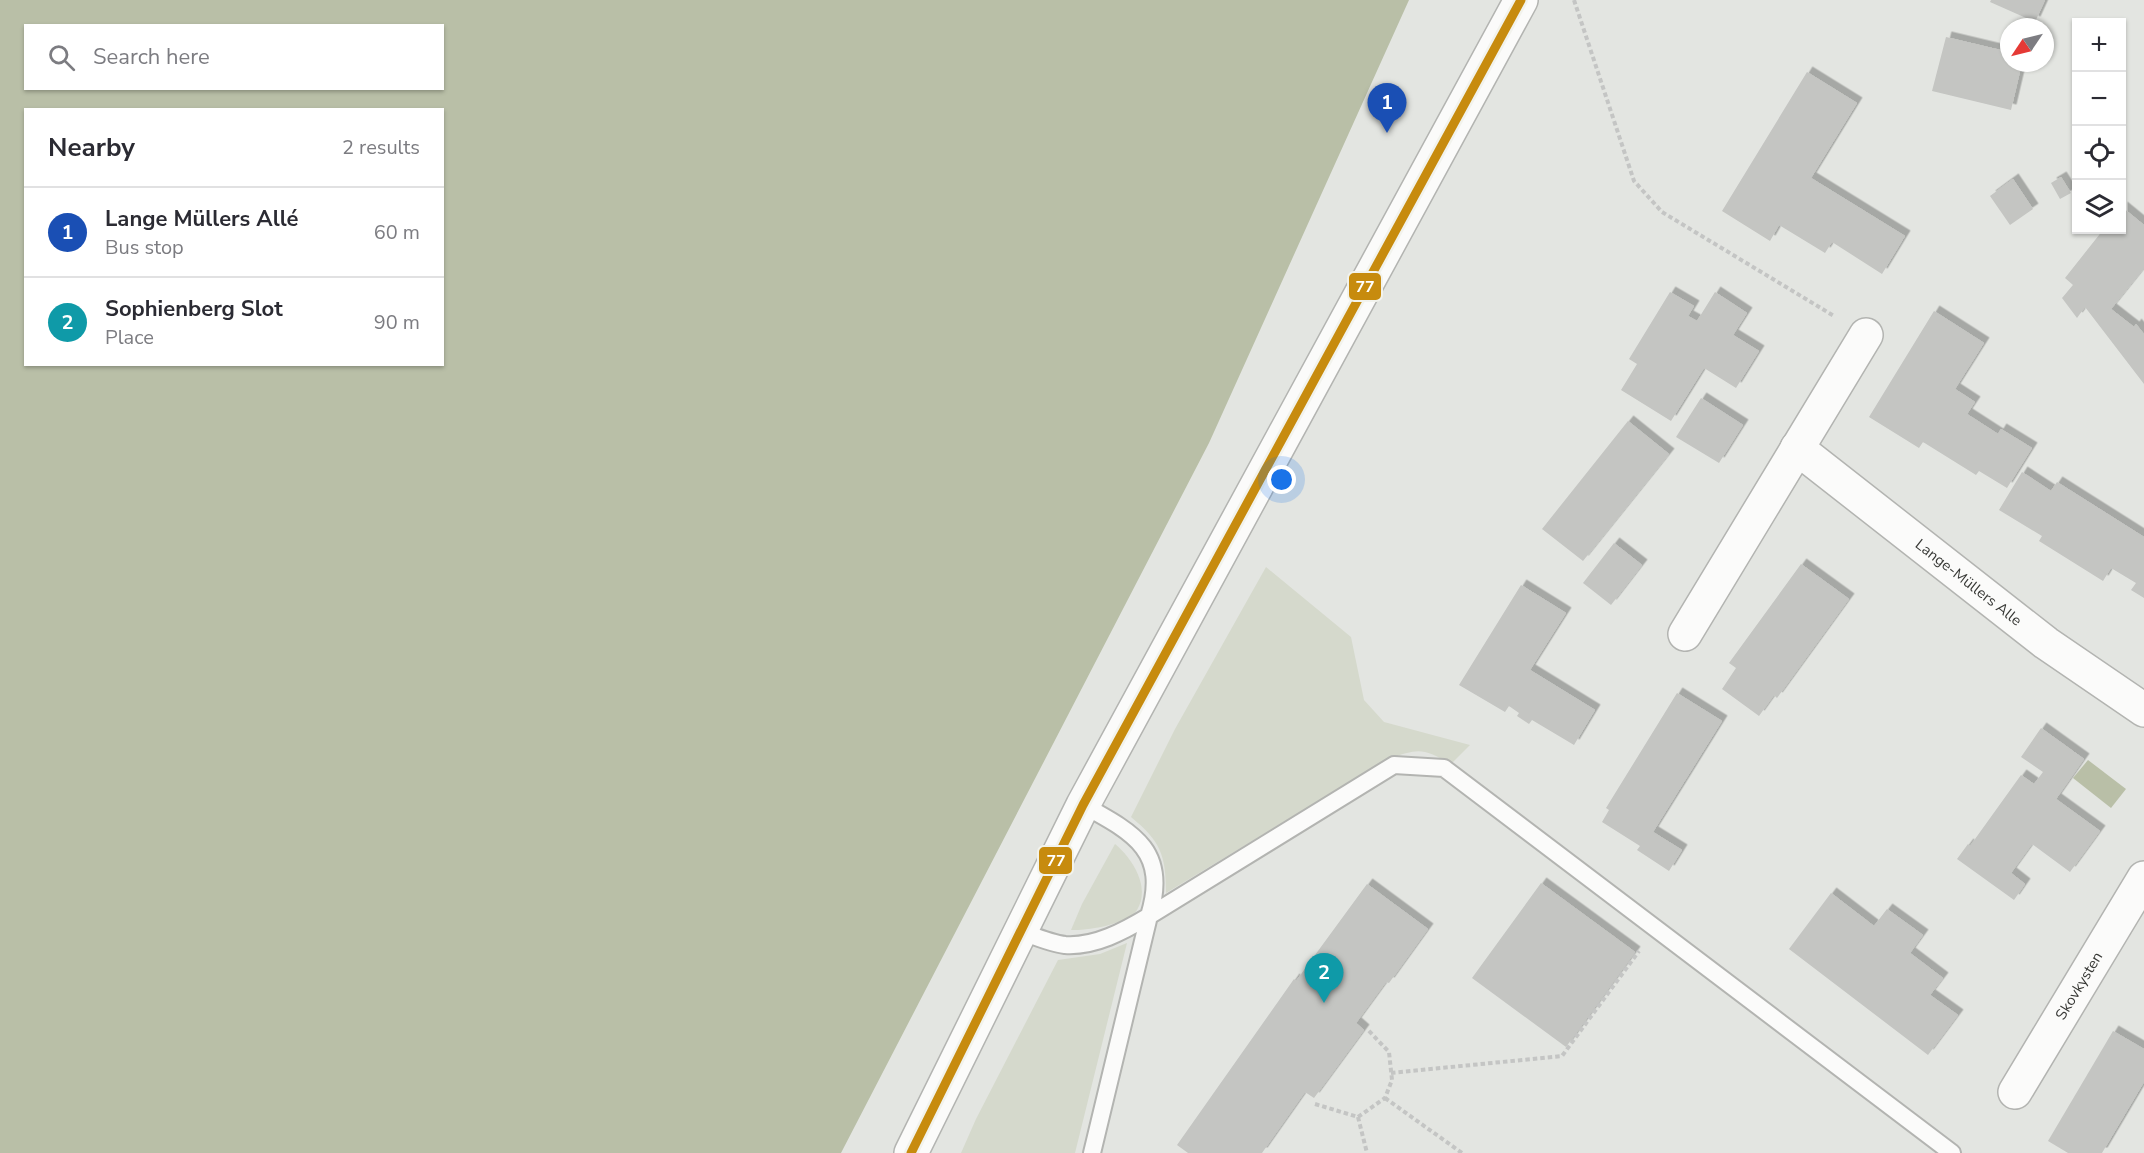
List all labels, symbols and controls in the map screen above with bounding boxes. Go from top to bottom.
north arrow [2000,18,2054,72]
map controls [2072,18,2126,234]
button: + [2072,18,2126,72]
search box [24,24,444,90]
icon: search [45,41,78,74]
text: Search here [93,42,210,72]
button: − [2072,72,2126,126]
pin: 1 [1368,84,1406,133]
button: locate [2072,126,2126,180]
text: Nearby [48,130,135,165]
text: 2 results [342,134,420,161]
button: layers [2072,180,2126,234]
text: Lange Müllers Allé [105,204,299,234]
text: 1 [62,219,74,246]
text: 60 m [374,219,420,246]
text: Bus stop [105,234,184,261]
line badge: 77 [1348,272,1382,301]
text: 77 [1355,276,1375,298]
text: Sophienberg Slot [105,294,283,324]
text: 2 [62,309,74,336]
text: 90 m [374,309,420,336]
text: Place [105,324,154,351]
your location [1267,465,1296,494]
street label: Lange-Müllers Alle [1911,534,2026,630]
line badge: 77 [1038,846,1073,875]
text: 77 [1046,850,1066,872]
street label: Skovkysten [2051,948,2107,1024]
pin: 2 [1304,954,1344,1003]

